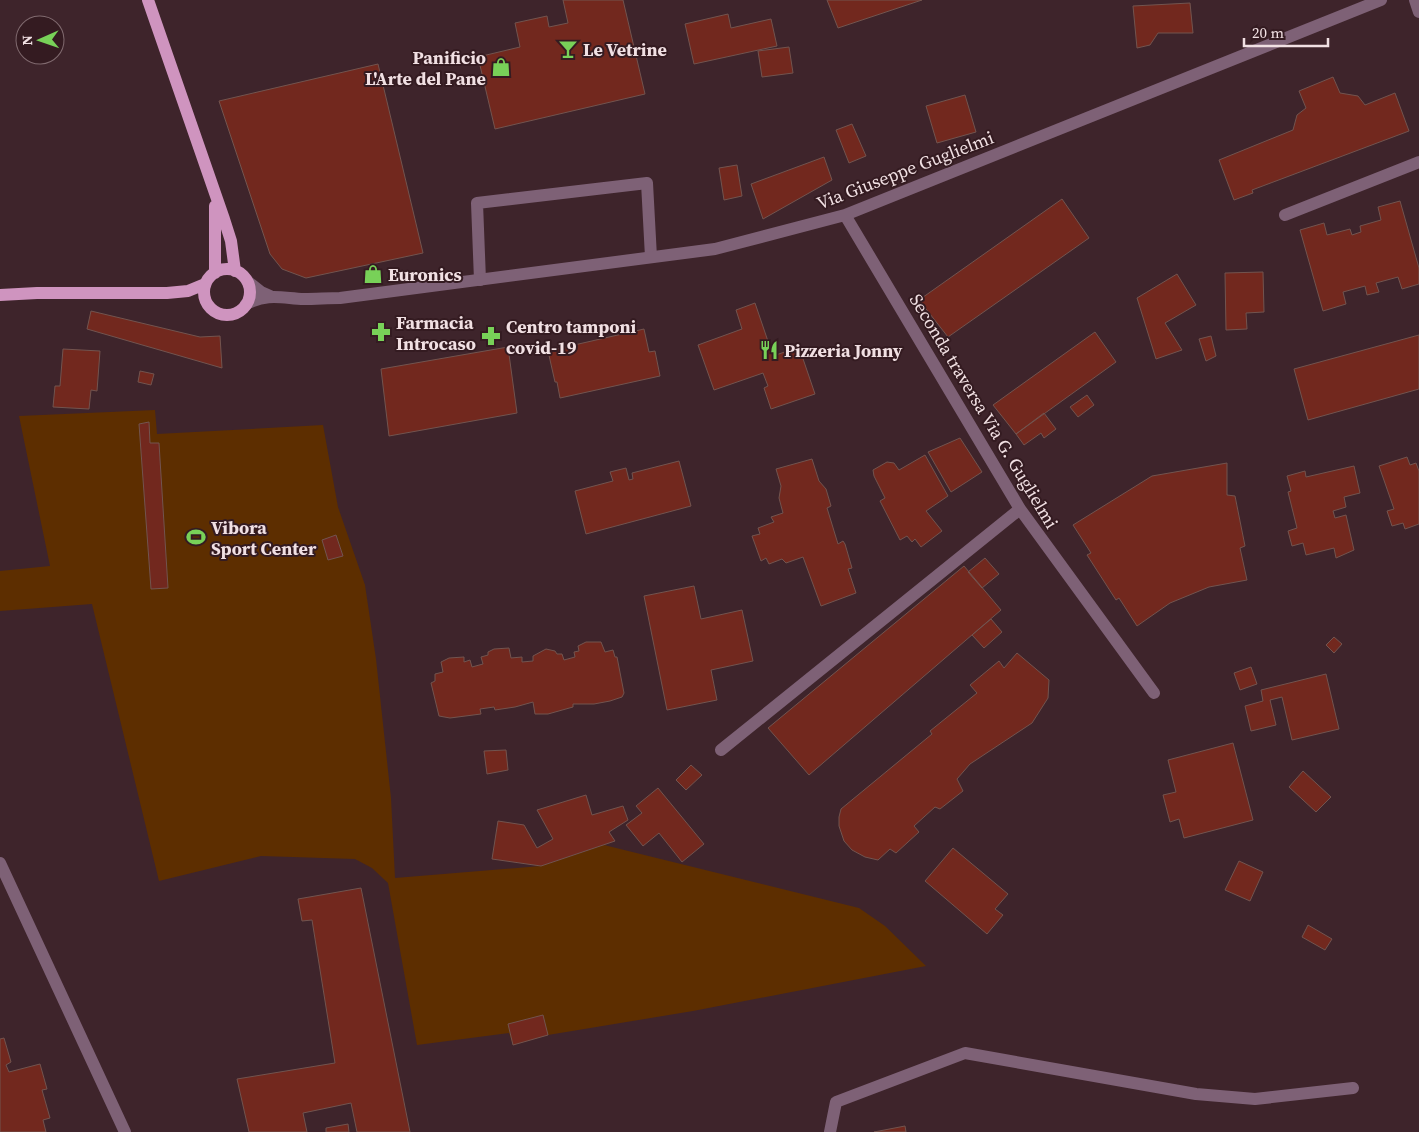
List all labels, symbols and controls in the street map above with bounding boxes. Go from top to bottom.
north arrow [15,15,65,65]
scale bar [1244,15,1328,47]
text: 20 m [1252,22,1284,43]
text: N [17,35,37,46]
place label: Le Vetrine [583,37,667,62]
bar icon: Le Vetrine [557,38,579,60]
place label: Panificio L'Arte del Pane [365,45,486,91]
shop icon: Panificio L'Arte del Pane [490,56,512,78]
street label: Via Giuseppe Guglielmi [813,125,997,215]
place label: Euronics [388,262,462,287]
shop icon: Euronics [362,263,384,285]
street label: Seconda traversa Via G. Guglielmi [904,289,1064,533]
place label: Farmacia Introcaso [396,310,476,356]
place label: Centro tamponi covid-19 [506,314,637,360]
pharmacy icon: Farmacia Introcaso [370,321,392,343]
pharmacy icon: Centro tamponi covid-19 [480,325,502,347]
place label: Pizzeria Jonny [784,338,903,363]
restaurant icon: Pizzeria Jonny [758,339,780,361]
place label: Vibora Sport Center [211,515,317,561]
sports icon: Vibora Sport Center [185,526,207,548]

